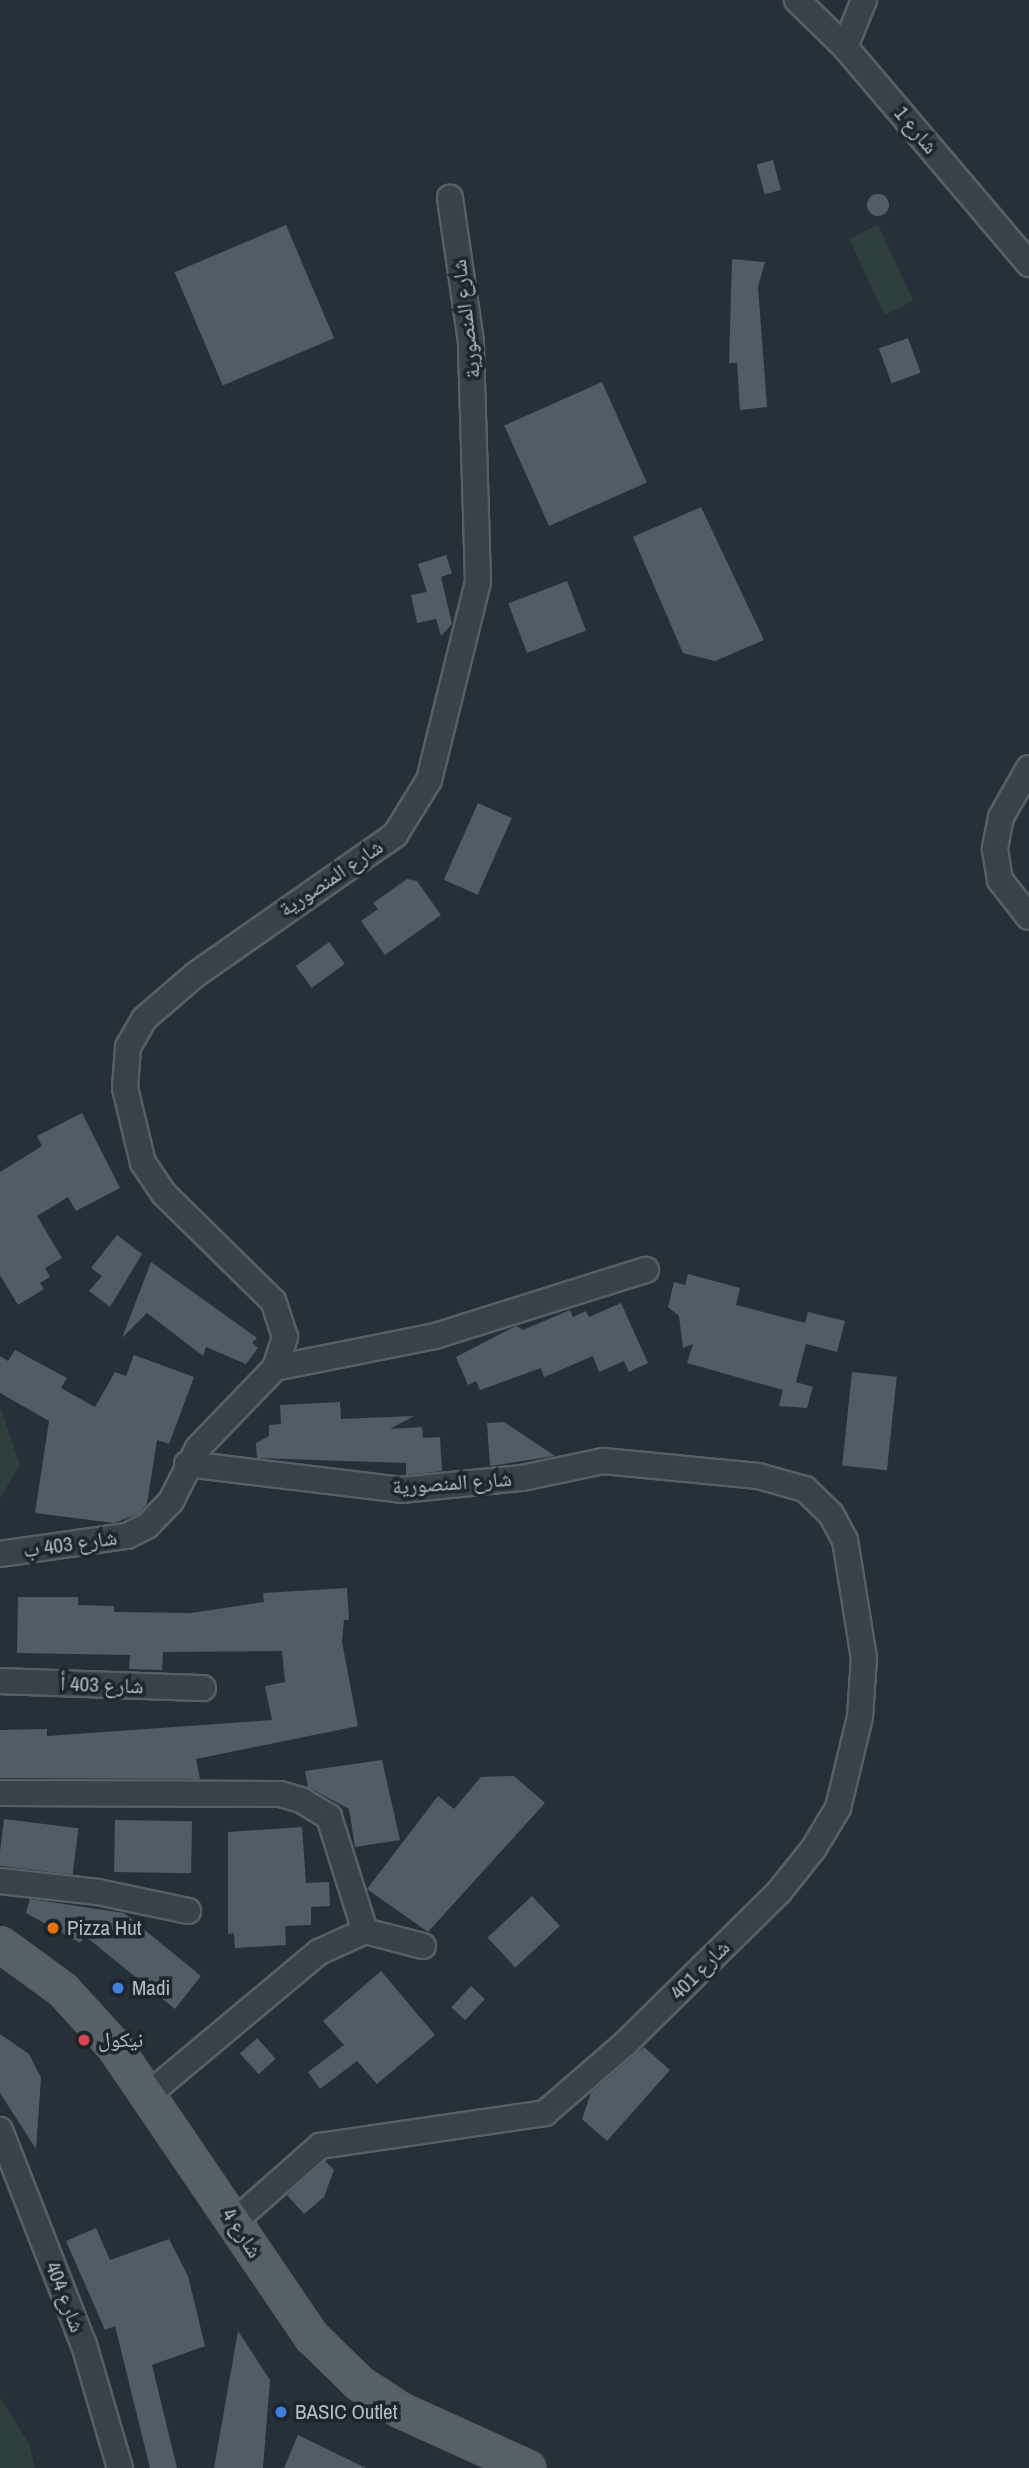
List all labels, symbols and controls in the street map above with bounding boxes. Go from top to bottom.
street label: شارع 1 [889,101,943,159]
street label: شارع المنصورية [446,258,486,380]
street label: شارع المنصورية [274,834,388,922]
street label: شارع المنصورية [391,1466,513,1500]
street label: شارع 403 ب [21,1525,119,1563]
street label: شارع 403 أ [60,1671,144,1699]
place label: Pizza Hut [67,1915,142,1941]
marker: Pizza Hut [45,1920,61,1936]
street label: شارع 401 [665,1935,735,2005]
place label: Madi [132,1975,170,2001]
marker: Madi [110,1980,126,1996]
place label: نيكول [98,2027,143,2053]
marker: نيكول [76,2032,92,2048]
street label: شارع 4 [217,2203,267,2263]
street label: شارع 404 [40,2258,90,2336]
place label: BASIC Outlet [295,2399,397,2425]
marker: BASIC Outlet [273,2404,289,2420]

